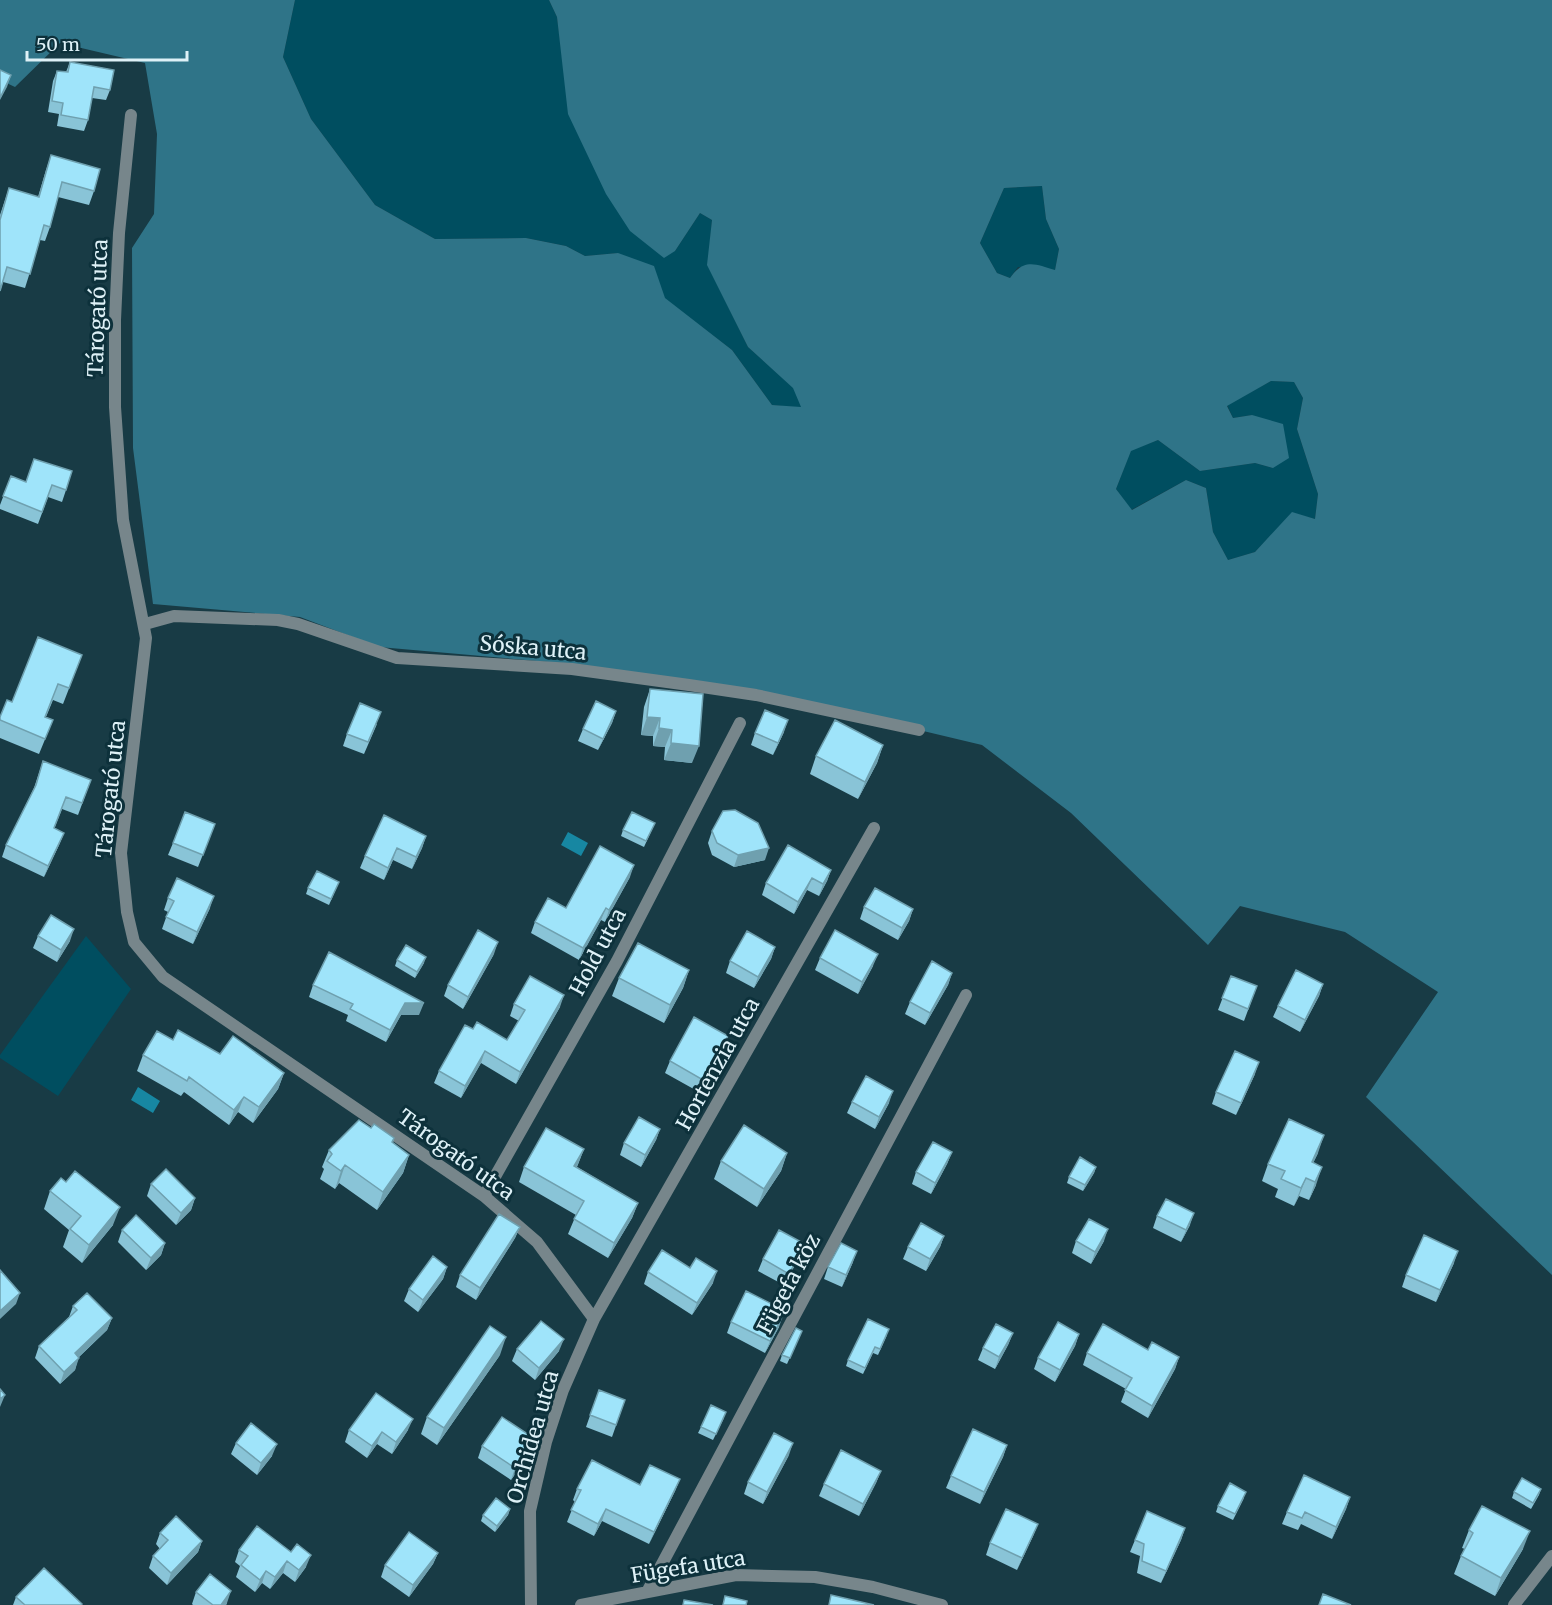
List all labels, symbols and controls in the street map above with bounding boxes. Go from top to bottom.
scale bar [27,24,188,62]
text: 50 m [36,33,80,56]
street label: Tárogató utca [82,239,113,377]
street label: Sóska utca [479,629,588,666]
street label: Tárogató utca [90,719,131,859]
street label: Hold utca [563,903,632,1000]
street label: Hortenzia utca [670,993,765,1135]
street label: Tárogató utca [392,1103,520,1206]
street label: Fügefa köz [751,1229,826,1338]
street label: Orchidea utca [501,1367,564,1507]
street label: Fügefa utca [629,1544,747,1589]

